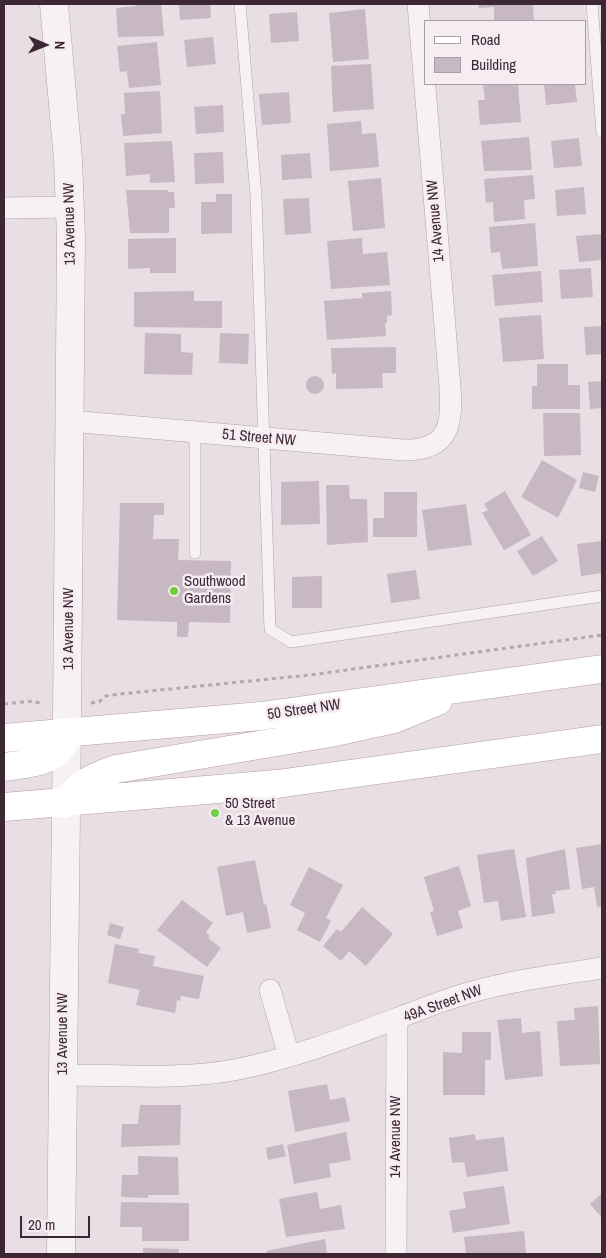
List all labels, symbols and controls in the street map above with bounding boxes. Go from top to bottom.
north arrow [20,20,70,70]
legend [424,20,586,85]
text: Road [471,29,500,50]
text: N [51,41,69,50]
text: Building [471,54,516,75]
street label: 14 Avenue NW [423,179,449,263]
street label: 13 Avenue NW [60,183,80,265]
street label: 51 Street NW [221,426,297,450]
place label: Southwood Gardens [184,573,246,608]
marker: Southwood Gardens [168,585,180,597]
street label: 13 Avenue NW [60,588,78,670]
street label: 50 Street NW [266,696,342,724]
place label: 50 Street & 13 Avenue [225,795,295,830]
marker: 50 Street & 13 Avenue [209,807,221,819]
street label: 49A Street NW [401,982,485,1026]
street label: 13 Avenue NW [54,993,72,1075]
street label: 14 Avenue NW [387,1096,405,1178]
scale bar [22,1206,92,1238]
text: 20 m [28,1214,55,1235]

